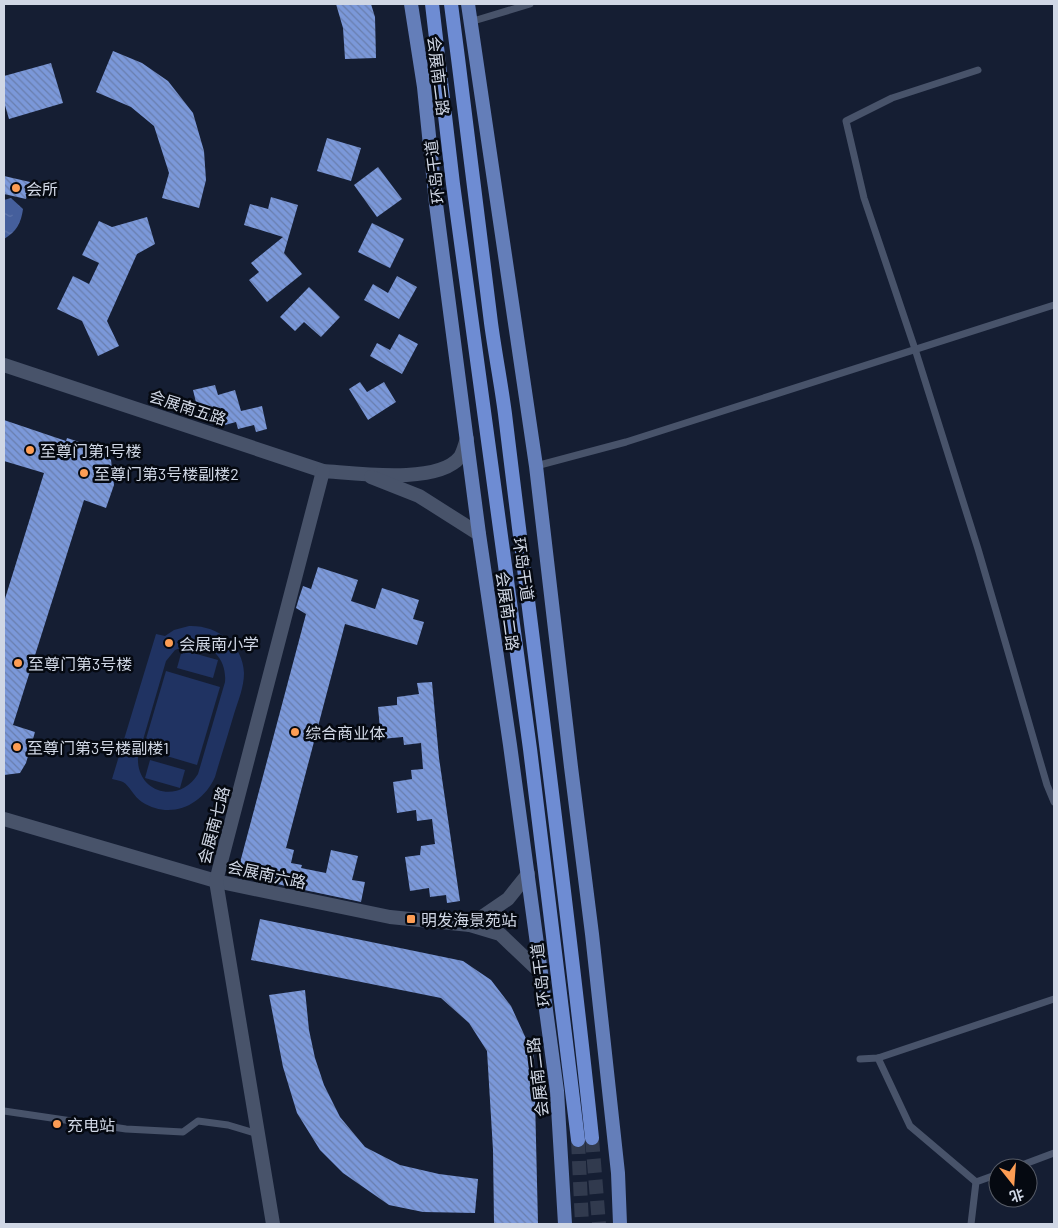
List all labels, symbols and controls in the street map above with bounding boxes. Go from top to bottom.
street label: 会展南二路 [425,35,453,117]
street label: 环岛干道 [421,139,447,205]
place label: 会所 [26,179,58,198]
marker: 会所 [10,182,22,194]
street label: 会展南五路 [147,386,229,428]
place label: 至尊门第1号楼 [40,441,142,460]
marker: 至尊门第1号楼 [24,444,36,456]
place label: 至尊门第3号楼副楼2 [94,464,239,483]
marker: 至尊门第3号楼副楼2 [78,467,90,479]
street label: 环岛干道 [510,536,538,602]
street label: 会展南二路 [493,570,523,652]
place label: 会展南小学 [179,634,259,653]
marker: 会展南小学 [163,637,175,649]
place label: 至尊门第3号楼 [28,654,132,673]
marker: 至尊门第3号楼 [12,657,24,669]
place label: 综合商业体 [305,723,385,742]
marker: 综合商业体 [289,726,301,738]
place label: 至尊门第3号楼副楼1 [27,738,169,757]
marker: 至尊门第3号楼副楼1 [11,741,23,753]
street label: 会展南七路 [193,784,233,866]
street label: 会展南六路 [226,856,308,892]
place label: 明发海景苑站 [421,910,517,929]
marker: 明发海景苑站 [405,913,417,925]
street label: 环岛干道 [527,942,553,1008]
street label: 会展南二路 [523,1036,551,1118]
place label: 充电站 [67,1115,115,1134]
marker: 充电站 [51,1118,63,1130]
north arrow [988,1158,1038,1208]
text: 北 [1008,1186,1026,1206]

